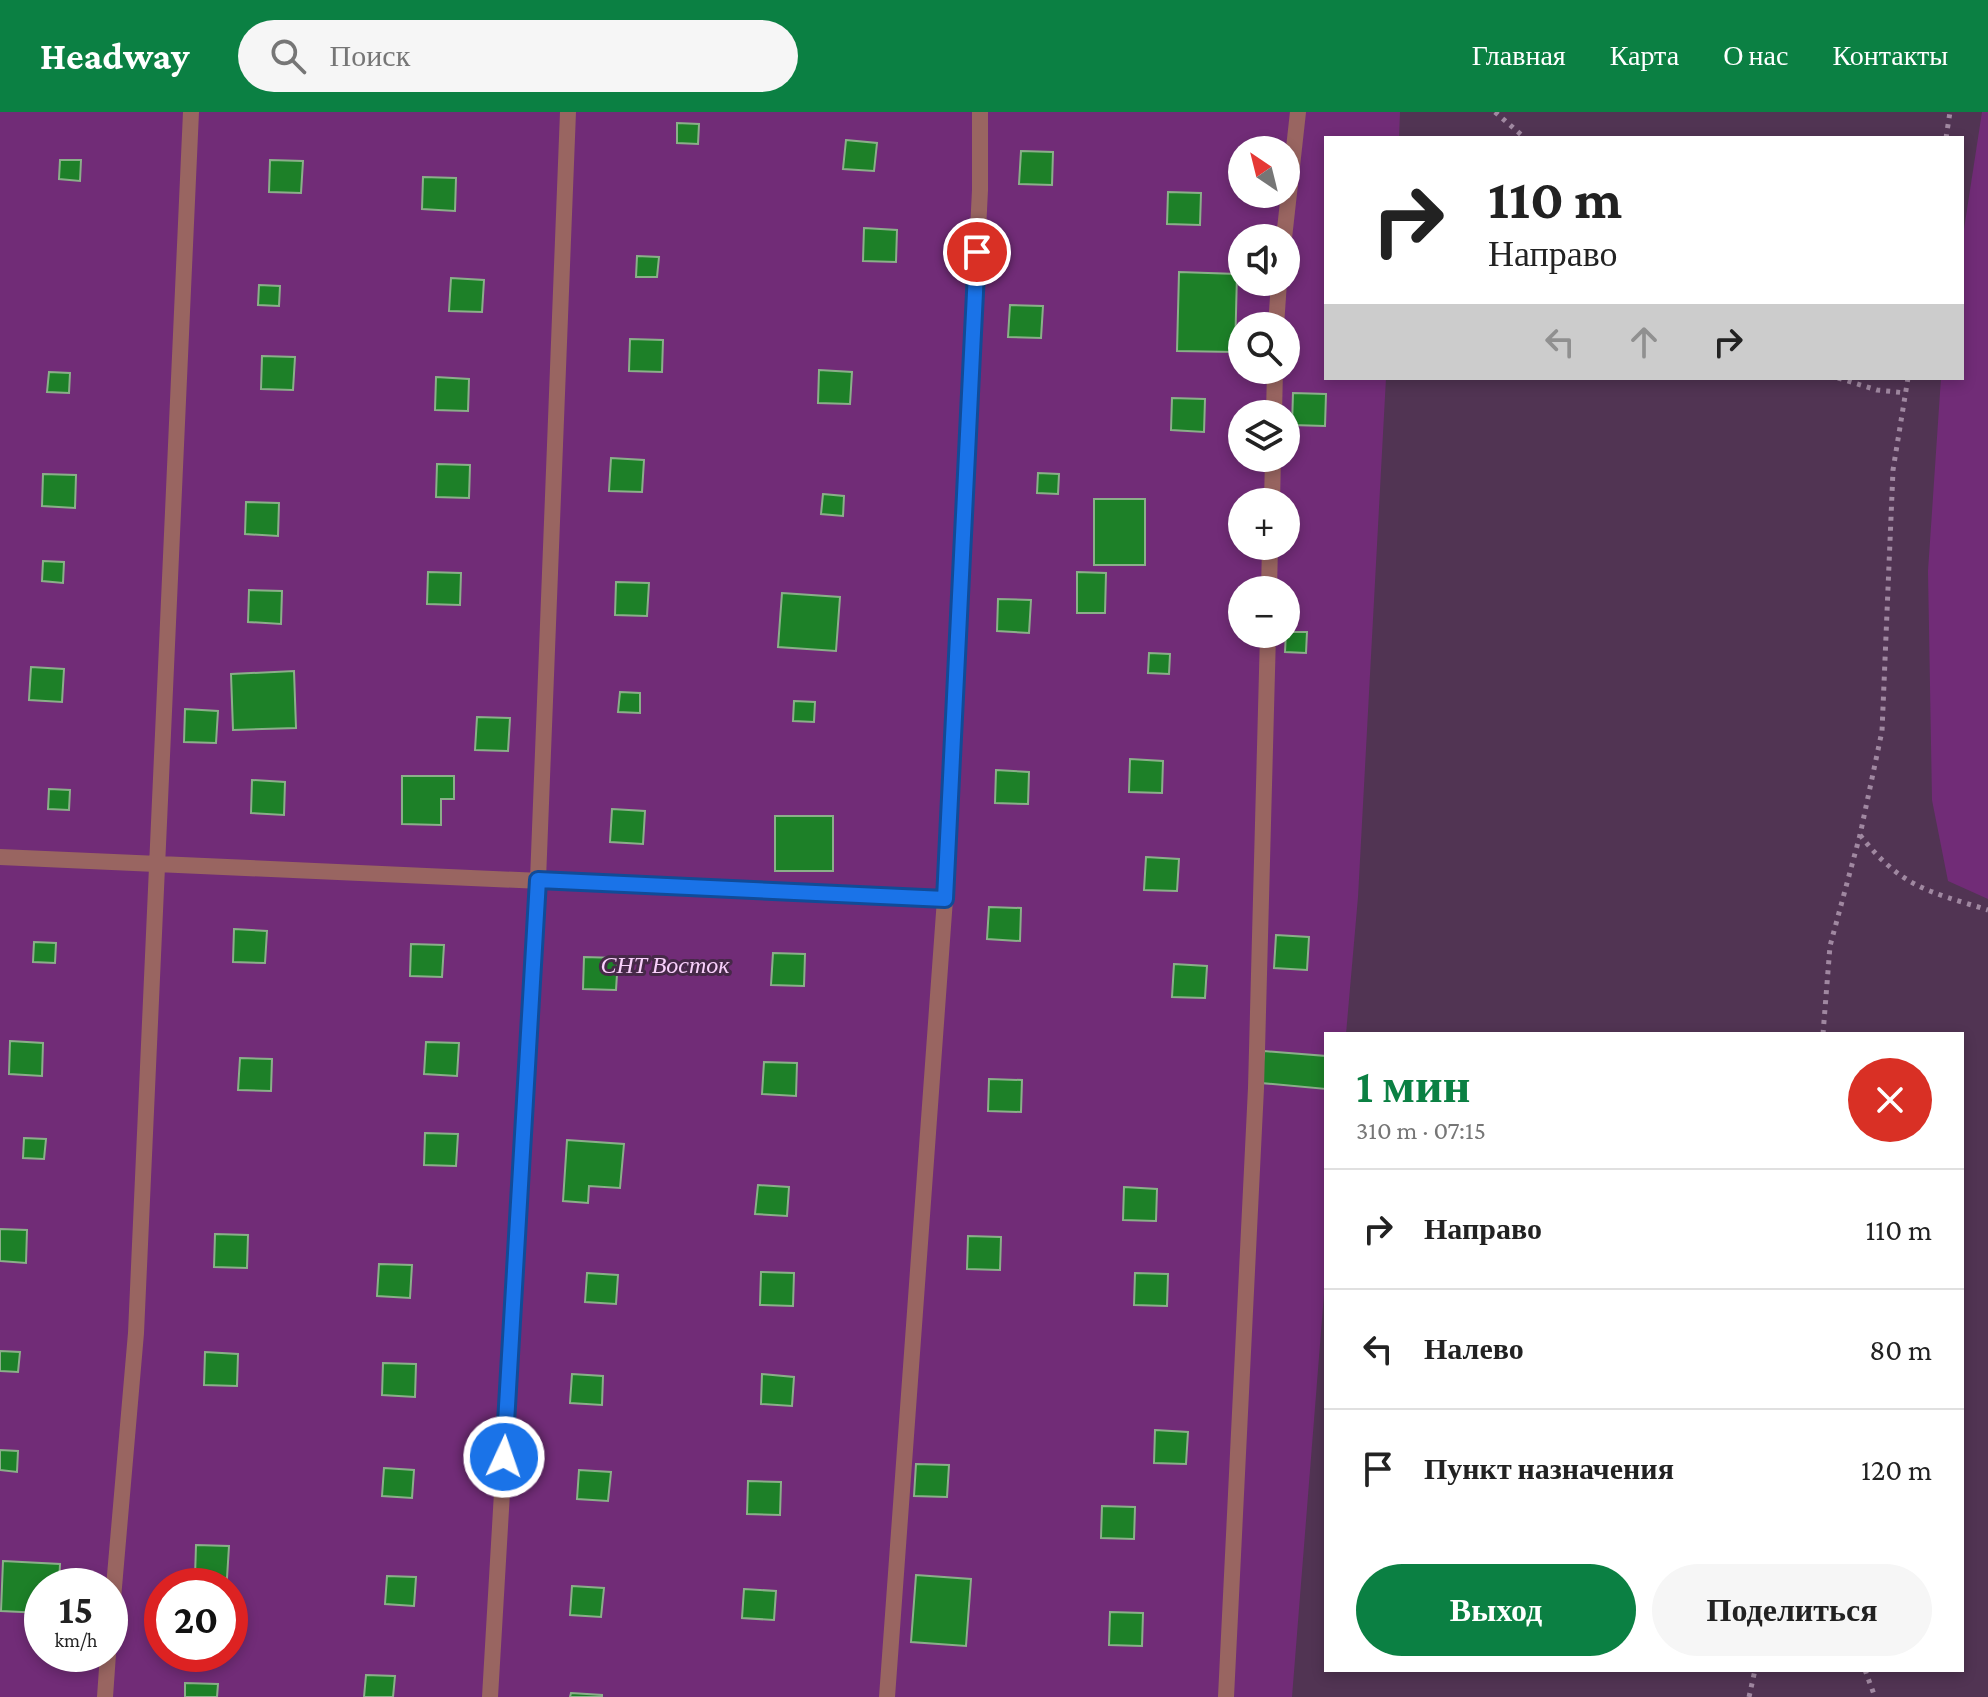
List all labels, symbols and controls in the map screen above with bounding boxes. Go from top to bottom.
search box [238,20,798,92]
icon: search [266,34,310,78]
text: Headway [40,35,190,77]
text: Поиск [330,39,410,72]
text: Главная [1472,40,1566,71]
text: Карта [1610,40,1679,71]
text: О нас [1723,40,1788,71]
text: Контакты [1832,40,1948,71]
north arrow [1228,136,1300,208]
map controls [1228,136,1300,648]
icon: right [1356,168,1460,272]
text: 110 m [1488,168,1622,230]
pin [943,218,1011,286]
button: sound [1228,224,1300,296]
icon: arrive [955,230,999,274]
text: Направо [1488,234,1618,274]
button: search [1228,312,1300,384]
icon: left [1538,320,1582,364]
icon: ahead [1622,320,1666,364]
icon: right [1706,320,1750,364]
button: layers [1228,400,1300,472]
button: + [1228,488,1300,560]
button: − [1228,576,1300,648]
park label: СНТ Восток [600,951,730,978]
button: close [1848,1058,1932,1142]
text: 1 мин [1356,1059,1470,1112]
text: 310 m · 07:15 [1356,1116,1486,1145]
icon: right [1356,1207,1400,1251]
text: Направо [1424,1212,1542,1245]
text: 110 m [1865,1213,1932,1246]
icon: left [1356,1327,1400,1371]
text: Налево [1424,1332,1524,1365]
text: 80 m [1869,1333,1932,1366]
position arrow [462,1415,546,1499]
icon: arrive [1356,1447,1400,1491]
text: Пункт назначения [1424,1452,1674,1485]
text: 120 m [1861,1453,1932,1486]
button: Выход [1356,1564,1636,1656]
button: Поделиться [1652,1564,1932,1656]
speed limit sign: 20 [144,1568,248,1672]
text: 15 [59,1587,93,1632]
text: km/h [54,1629,98,1651]

